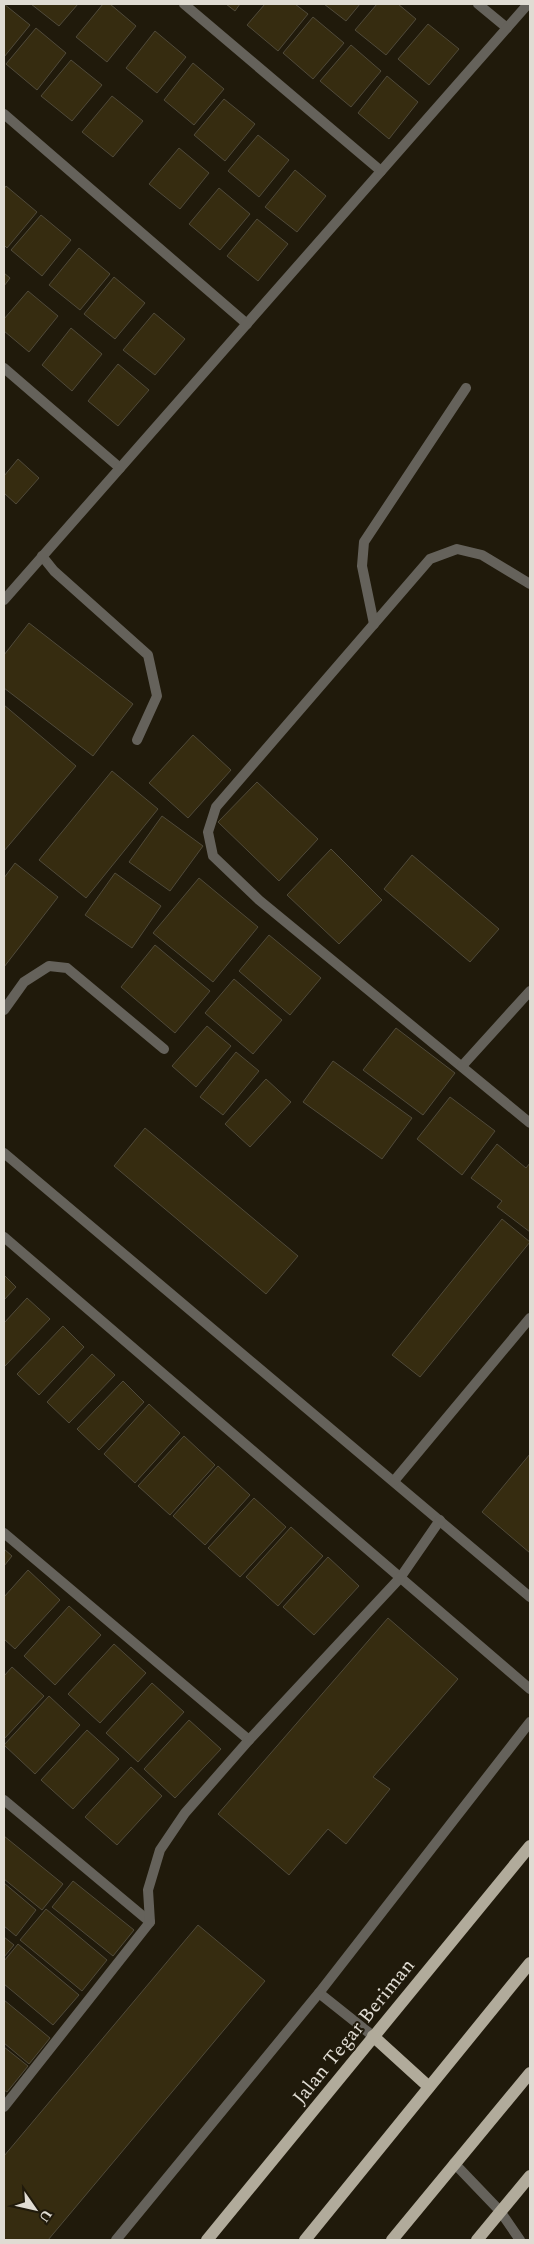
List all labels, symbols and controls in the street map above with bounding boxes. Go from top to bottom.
street label: Jalan Tegar Beriman [285,1952,422,2111]
north arrow [10,2184,60,2234]
text: U [33,2205,57,2227]

